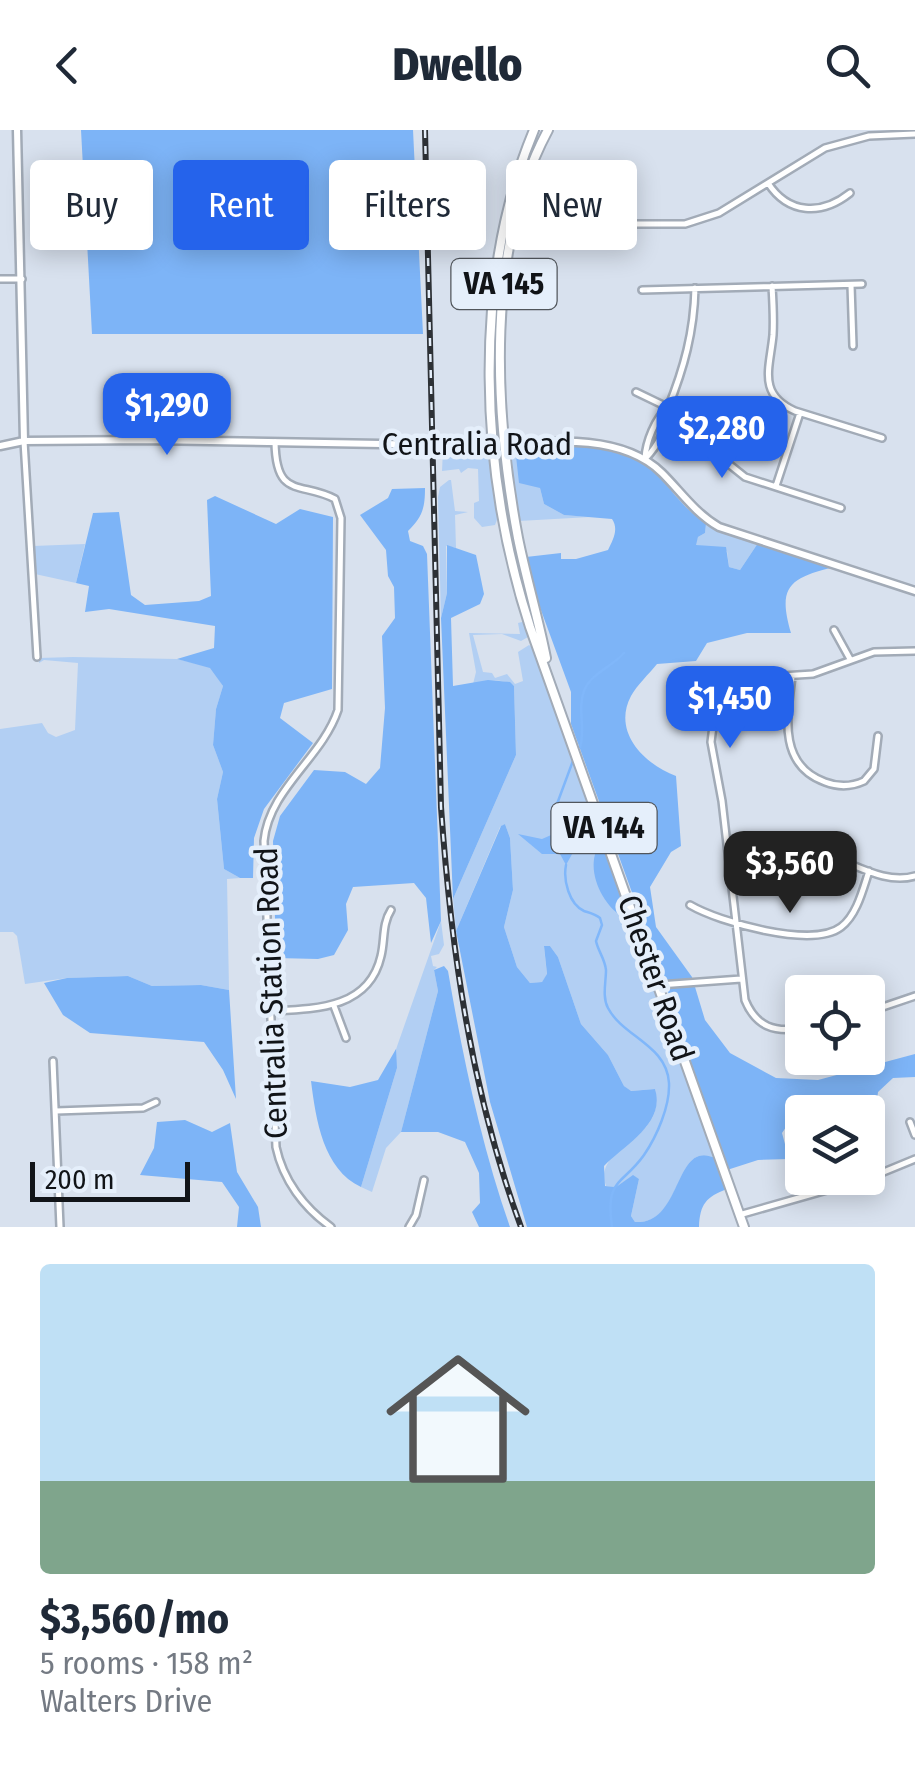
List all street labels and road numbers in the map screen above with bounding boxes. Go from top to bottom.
road number: VA 145 [452,259,556,309]
street label: Centralia Road [382,425,572,463]
road number: VA 144 [552,803,656,853]
street label: Centralia Station Road [247,846,295,1140]
street label: Chester Road [610,890,702,1066]

